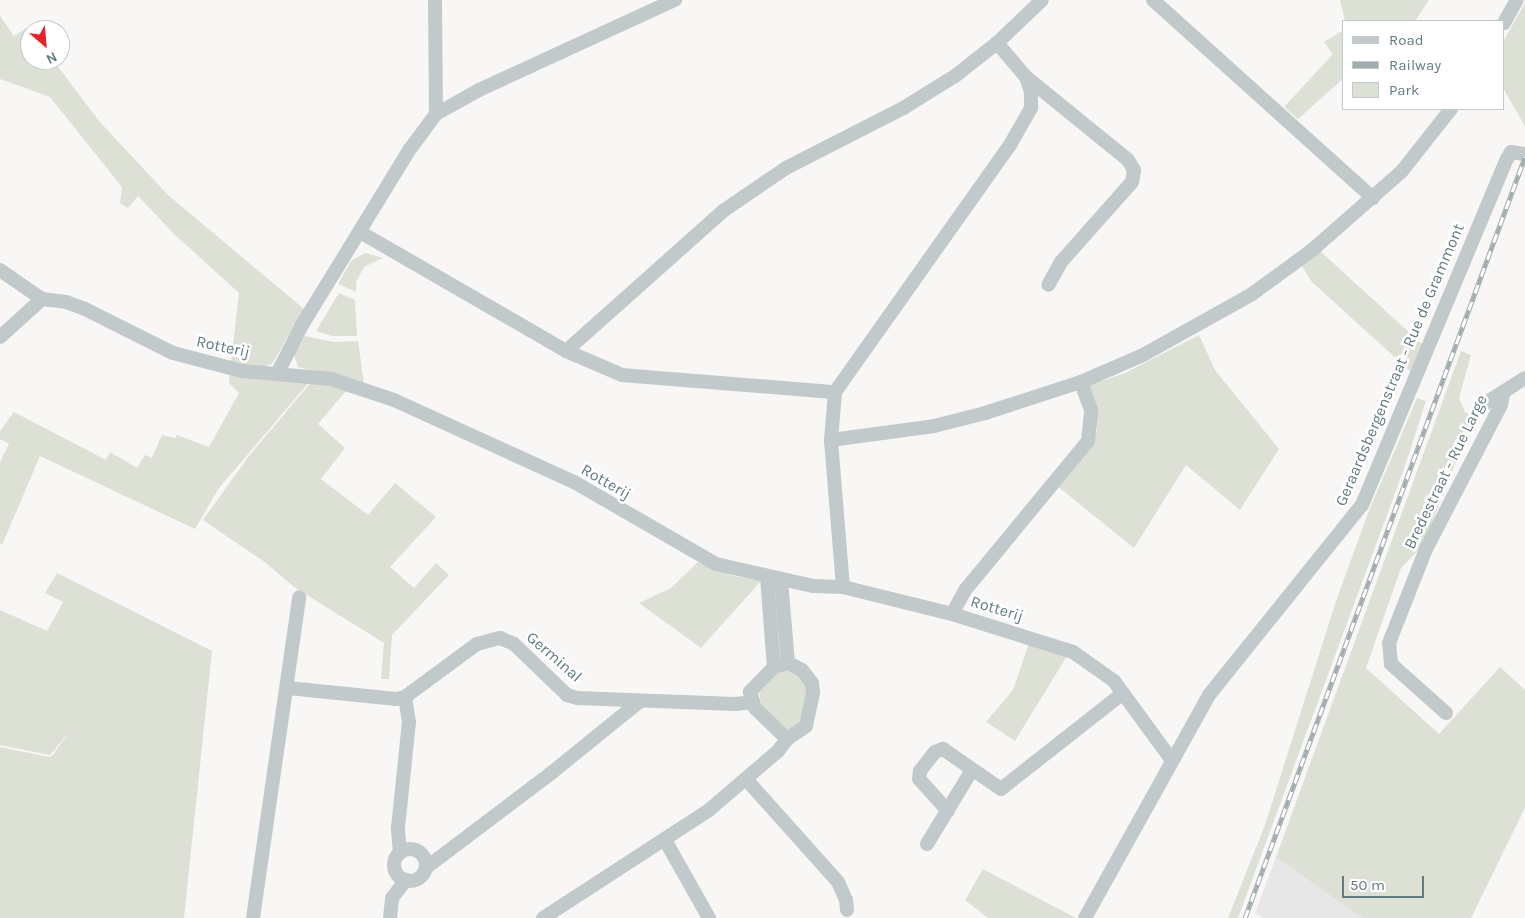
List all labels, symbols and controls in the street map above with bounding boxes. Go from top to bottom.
north arrow [20,20,70,70]
legend [1342,20,1505,110]
text: Road [1389,31,1424,49]
text: N [43,48,60,68]
text: Railway [1389,56,1441,74]
text: Park [1389,81,1419,99]
street label: Geraardsbergenstraat - Rue de Grammont [1332,221,1468,509]
street label: Rotterij [194,332,252,362]
street label: Bredestraat - Rue Large [1400,392,1492,552]
street label: Rotterij [578,460,634,504]
street label: Rotterij [968,592,1026,626]
street label: Germinal [522,628,586,686]
scale bar [1345,866,1428,898]
text: 50 m [1350,876,1385,894]

